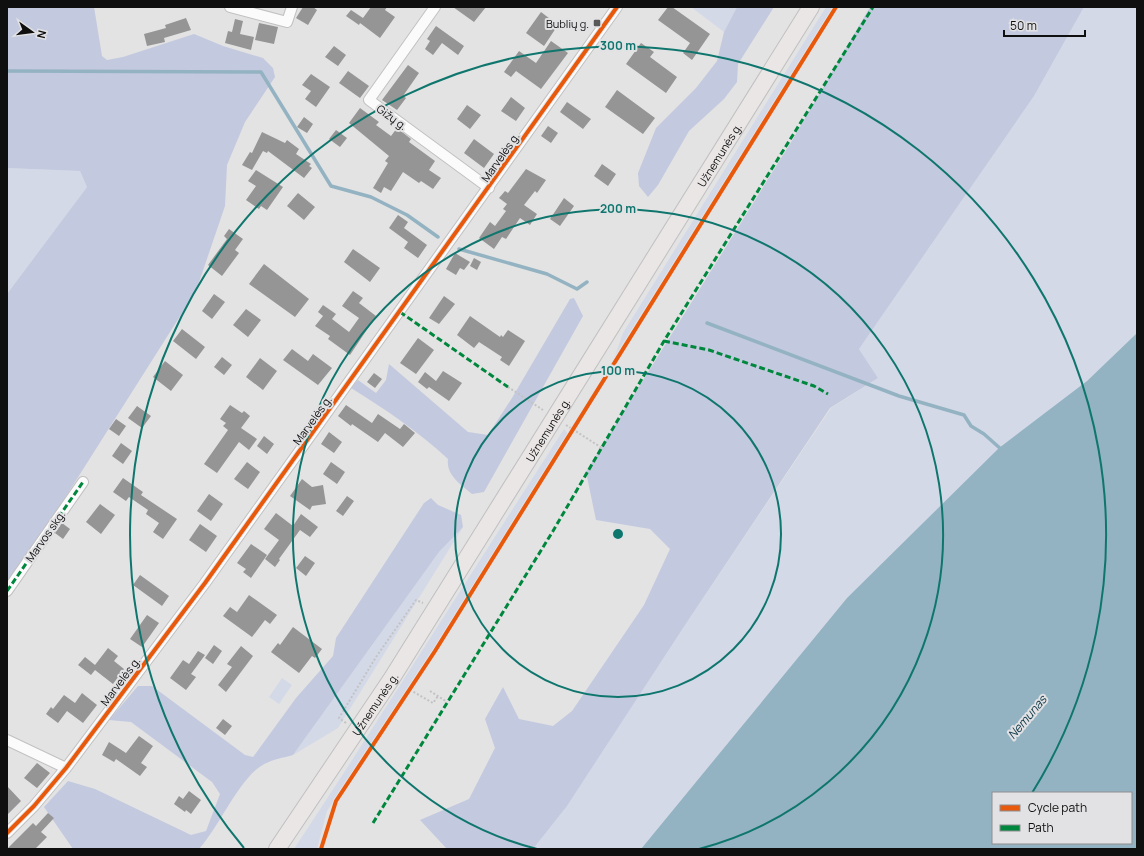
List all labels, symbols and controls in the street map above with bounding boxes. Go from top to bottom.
north arrow [12,12,52,52]
scale bar [1004,12,1085,38]
place label: Bublių g. [546,16,589,31]
text: 50 m [1010,17,1037,34]
marker: Bublių g. [592,18,602,28]
text: N [34,29,50,40]
text: 300 m [600,37,636,54]
street label: Gižų g. [374,101,410,133]
street label: Užnemunės g. [693,120,744,189]
street label: Marvelės g. [477,129,523,185]
text: 200 m [600,200,636,217]
text: 100 m [601,362,635,379]
street label: Marvelės g. [289,392,335,448]
street label: Užnemunės g. [522,395,573,464]
street label: Marvos skg. [22,507,68,565]
centre of rings [611,527,625,541]
street label: Marvelės g. [97,654,143,708]
street label: Užnemunės g. [348,670,401,738]
water label: Nemunas [1004,690,1051,743]
legend [992,792,1132,844]
text: Cycle path [1028,799,1087,816]
text: Path [1028,819,1054,836]

